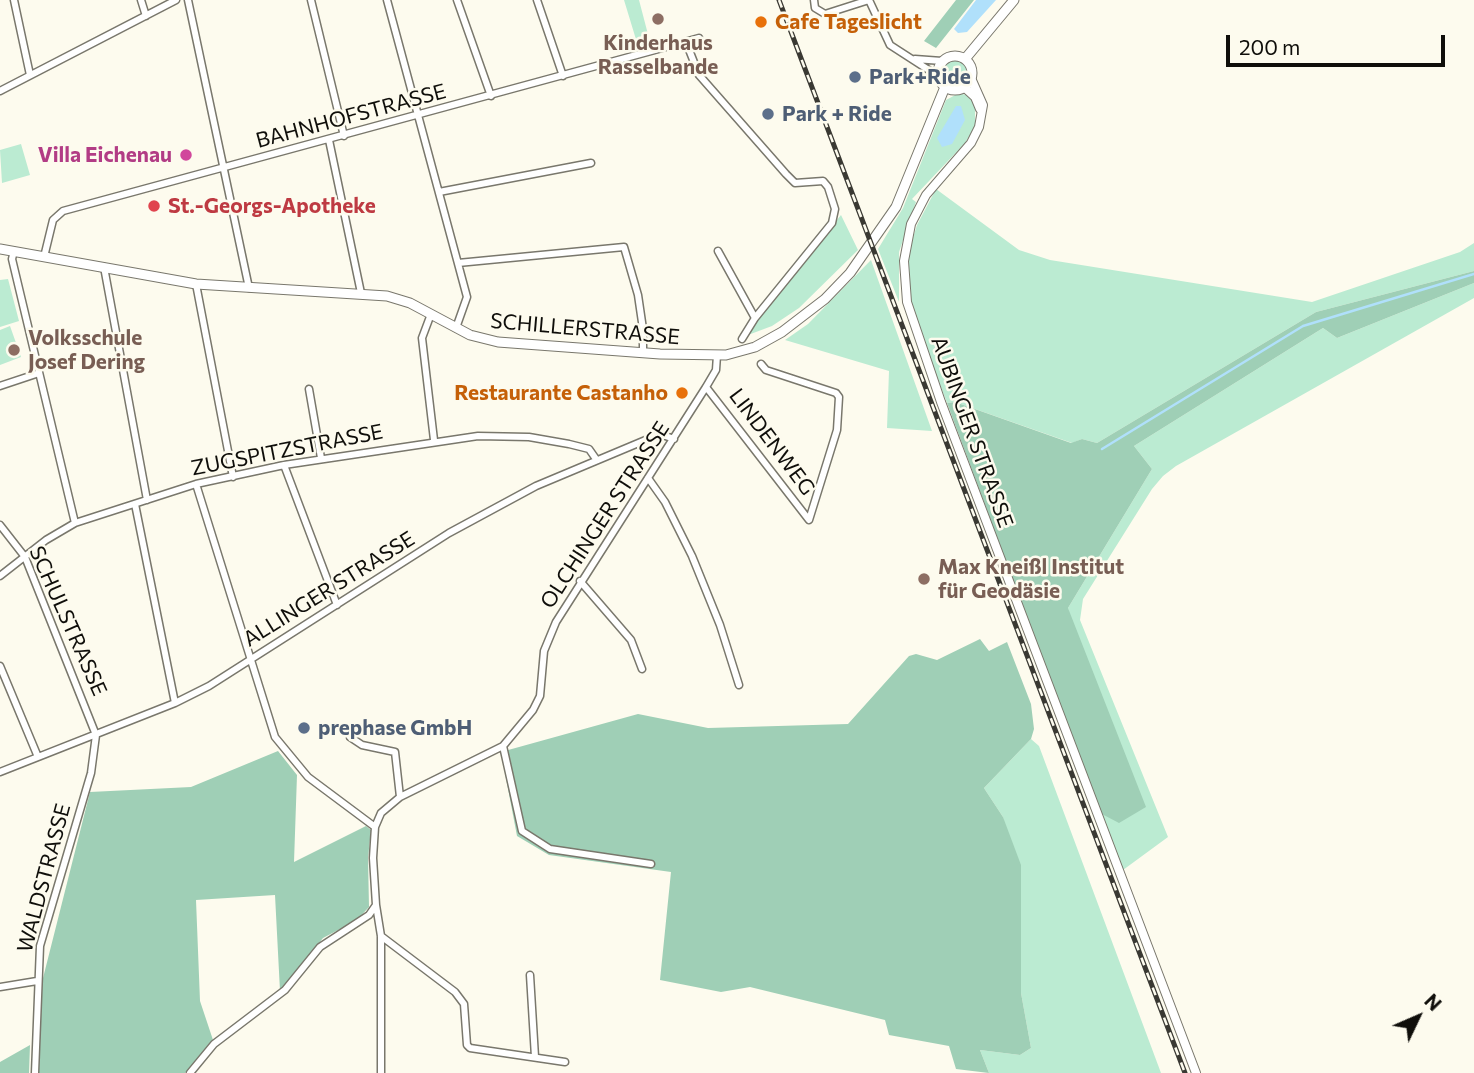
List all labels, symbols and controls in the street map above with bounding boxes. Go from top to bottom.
place label: Cafe Tageslicht [775,9,922,35]
marker: Kinderhaus Rasselbande [650,11,666,27]
marker: Cafe Tageslicht [753,14,769,30]
scale bar [1229,21,1448,65]
place label: Kinderhaus Rasselbande [598,30,718,80]
text: 200 m [1239,34,1300,59]
place label: Park+Ride [869,64,971,90]
marker: Park+Ride [847,69,863,85]
street label: BAHNHOFSTRASSE [253,79,449,153]
place label: Park + Ride [782,101,892,127]
marker: Park + Ride [760,106,776,122]
place label: Villa Eichenau [38,142,172,168]
marker: Villa Eichenau [178,147,194,163]
place label: St.-Georgs-Apotheke [168,193,376,219]
marker: St.-Georgs-Apotheke [146,198,162,214]
street label: SCHILLERSTRASSE [489,308,681,350]
place label: Volksschule Josef Dering [28,325,145,375]
street label: AUBINGER STRASSE [926,333,1018,531]
marker: Volksschule Josef Dering [6,342,22,358]
place label: Restaurante Castanho [454,380,668,406]
street label: LINDENWEG [724,384,820,500]
marker: Restaurante Castanho [674,385,690,401]
street label: OLCHINGER STRASSE [535,417,675,613]
street label: ZUGSPITZSTRASSE [189,419,385,481]
street label: ALLINGER STRASSE [239,526,419,652]
street label: SCHULSTRASSE [24,542,112,700]
place label: Max Kneißl Institut für Geodäsie [938,554,1124,604]
marker: Max Kneißl Institut für Geodäsie [916,571,932,587]
place label: prephase GmbH [318,715,472,741]
marker: prephase GmbH [296,720,312,736]
street label: WALDSTRASSE [12,801,76,955]
north arrow [1383,982,1453,1052]
text: N [1420,989,1447,1015]

